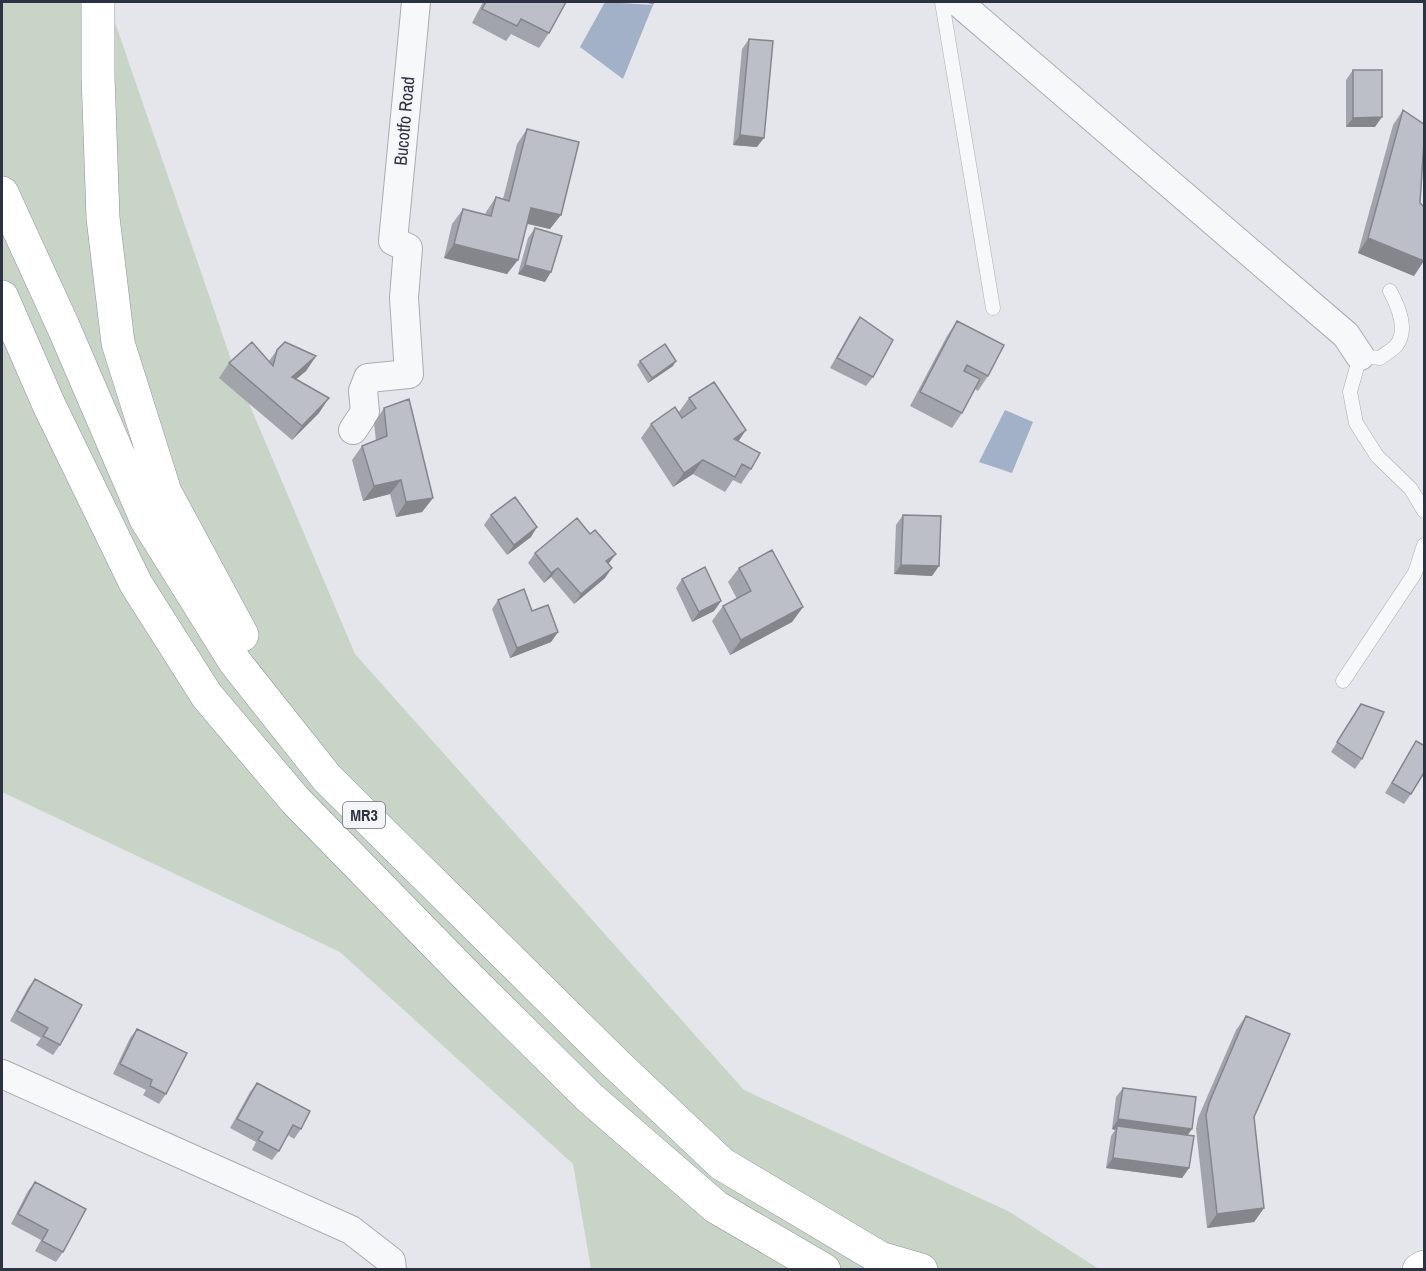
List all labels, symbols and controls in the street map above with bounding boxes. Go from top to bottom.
street label: Bucotfo Road [388,75,420,167]
road number: MR3 [343,802,385,828]

